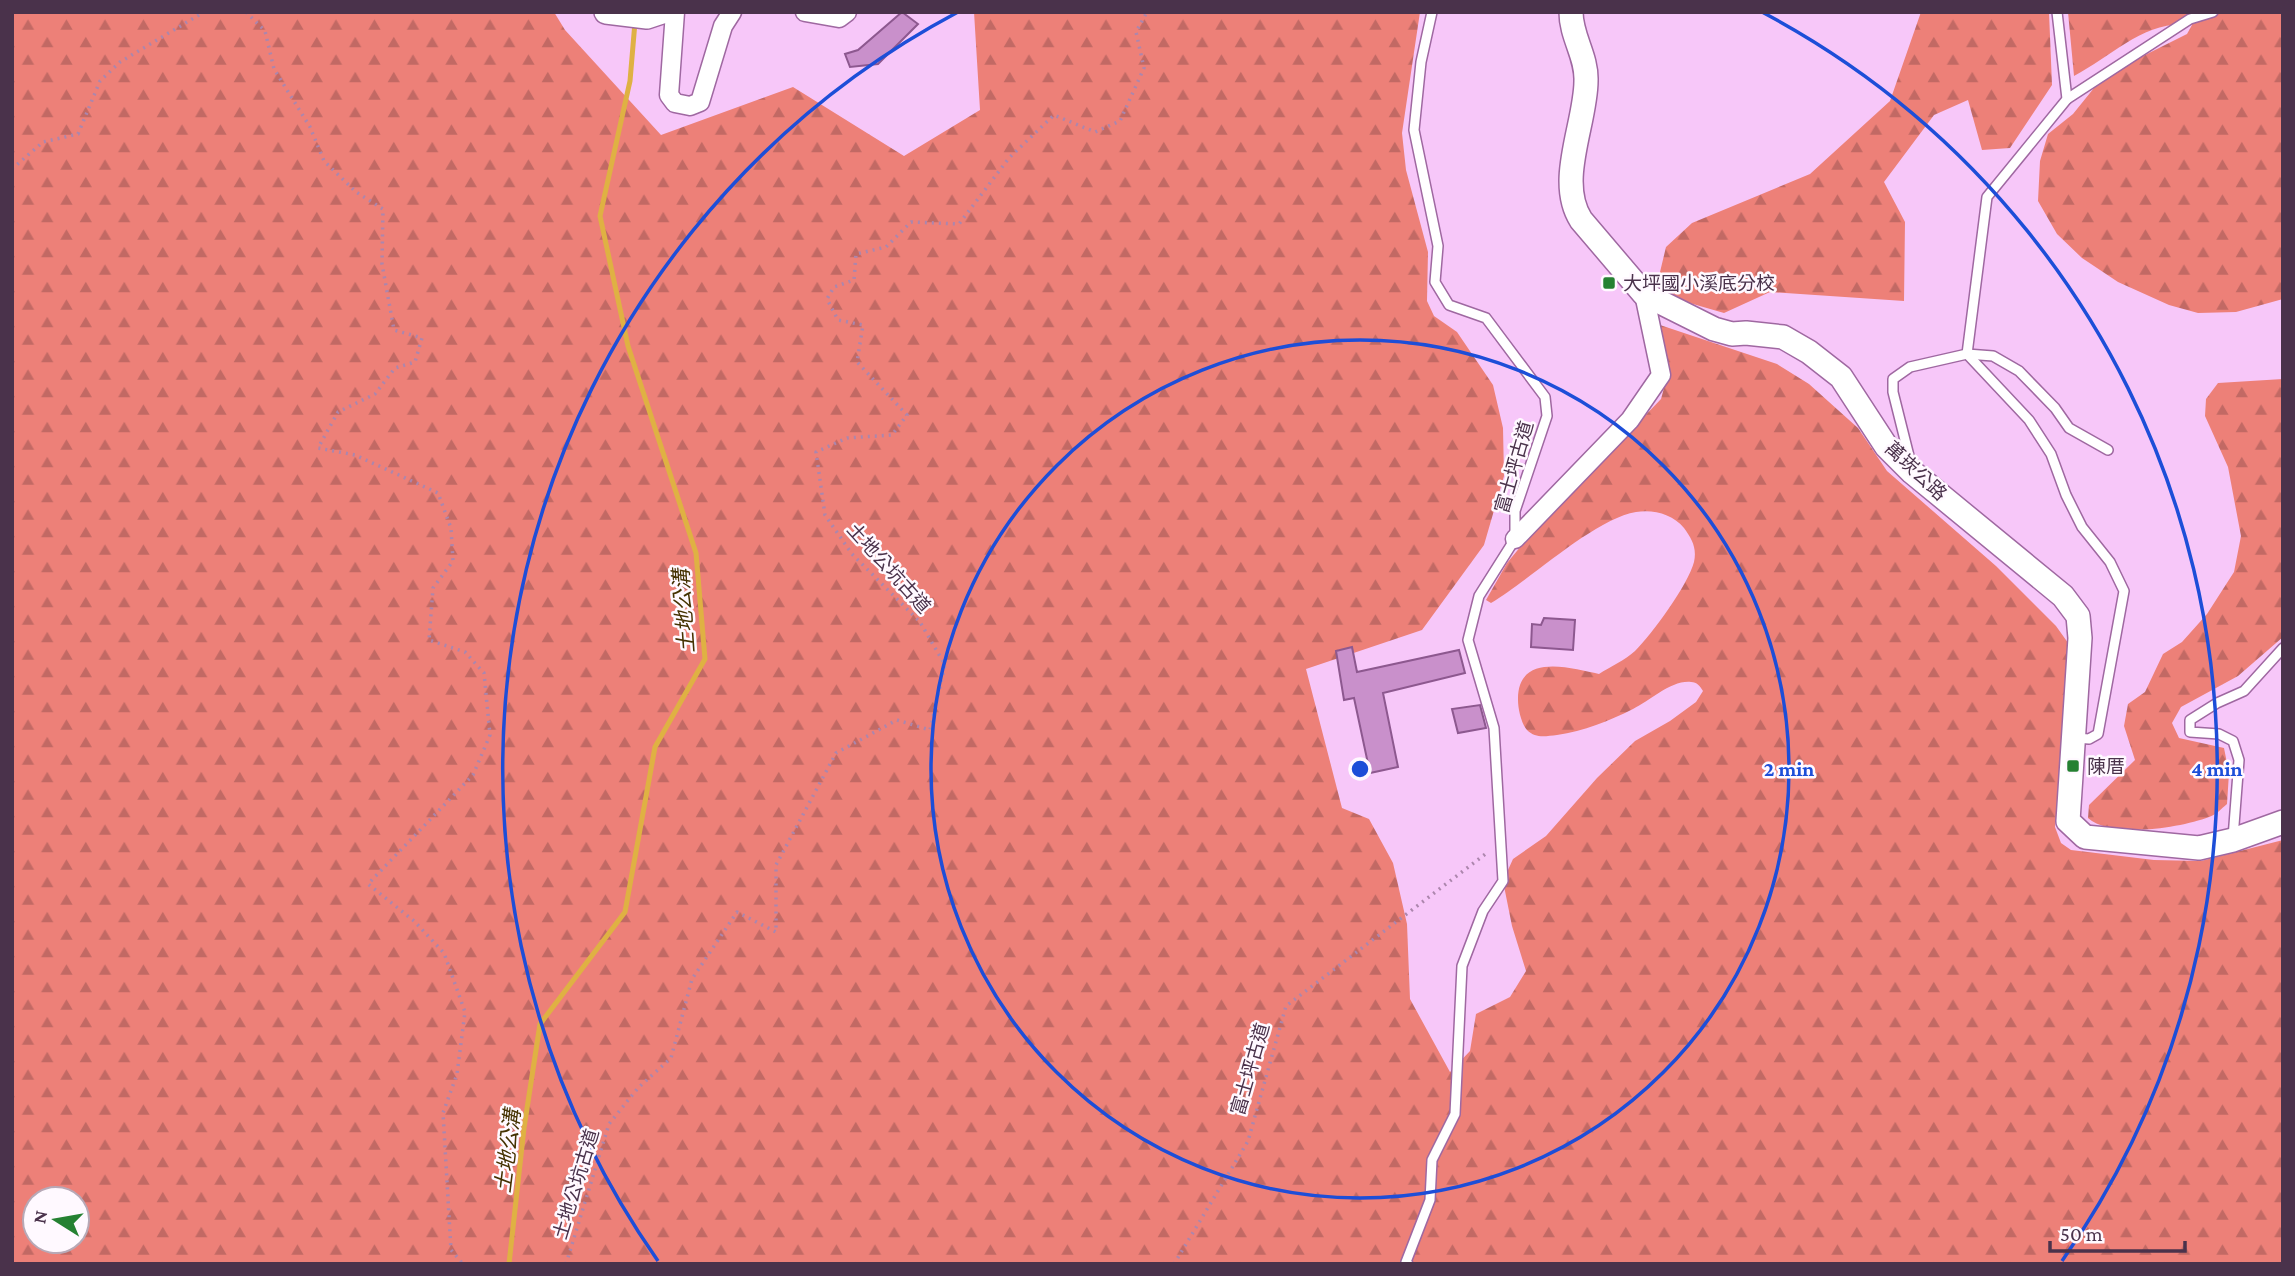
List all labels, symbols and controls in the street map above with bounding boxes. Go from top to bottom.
place label: 大坪國小溪底分校 [1623,273,1775,294]
marker: 大坪國小溪底分校 [1601,275,1617,291]
street label: 富士坪古道 [1491,418,1537,516]
street label: 萬崁公路 [1881,437,1951,505]
street label: 土地公坑古道 [843,519,935,617]
water label: 土地公溝 [669,565,699,654]
place label: 陳厝 [2087,756,2125,777]
centre of rings [1348,757,1372,781]
text: 2 min [1764,757,1814,781]
text: 4 min [2191,757,2243,781]
marker: 陳厝 [2065,758,2081,774]
street label: 富士坪古道 [1227,1020,1273,1118]
water label: 土地公溝 [491,1105,525,1194]
street label: 土地公坑古道 [549,1126,603,1242]
north arrow [21,1185,91,1255]
text: N [28,1208,51,1225]
scale bar [2050,1210,2185,1254]
text: 50 m [2060,1222,2103,1246]

